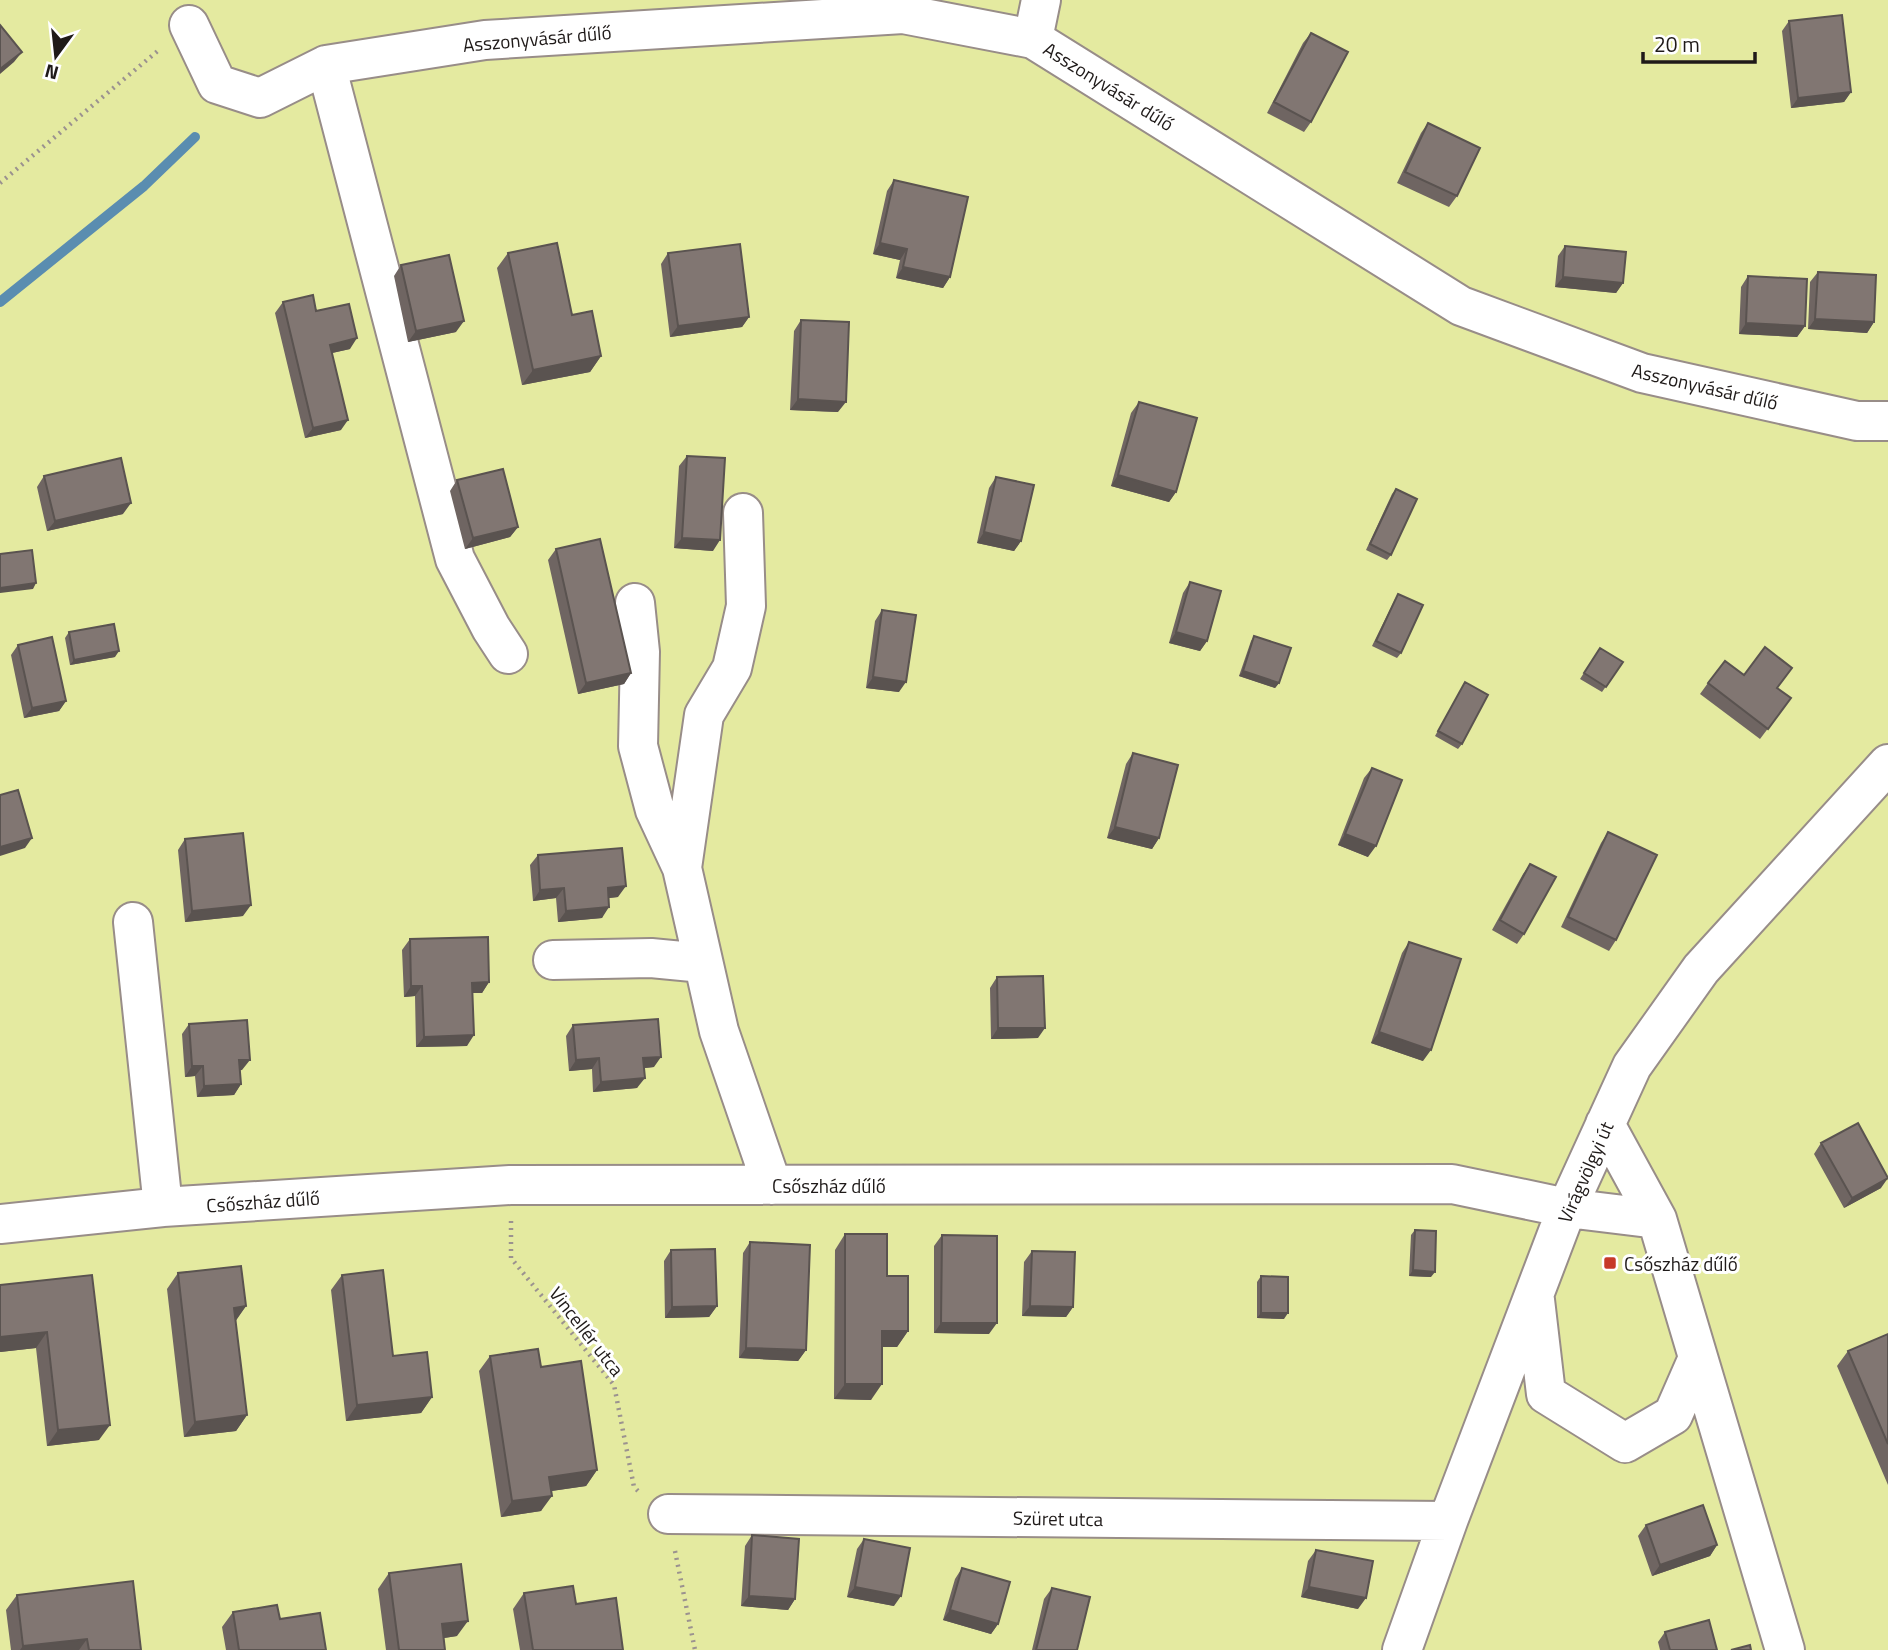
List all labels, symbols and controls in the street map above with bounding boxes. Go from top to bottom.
street label: Asszonyvásár dűlő [461,17,613,59]
north arrow [21,21,91,91]
scale bar [1643,21,1755,65]
text: 20 m [1654,28,1700,60]
street label: Asszonyvásár dűlő [1038,34,1180,138]
text: N [41,57,62,89]
street label: Asszonyvásár dűlő [1629,355,1781,417]
street label: Virágvölgyi út [1550,1116,1620,1227]
street label: Csőszház dűlő [772,1171,886,1200]
street label: Csőszház dűlő [205,1183,321,1219]
place label: Csőszház dűlő [1624,1249,1738,1278]
marker: Csőszház dűlő [1602,1255,1618,1271]
street label: Vincellér utca [543,1280,632,1382]
street label: Szüret utca [1013,1503,1104,1533]

